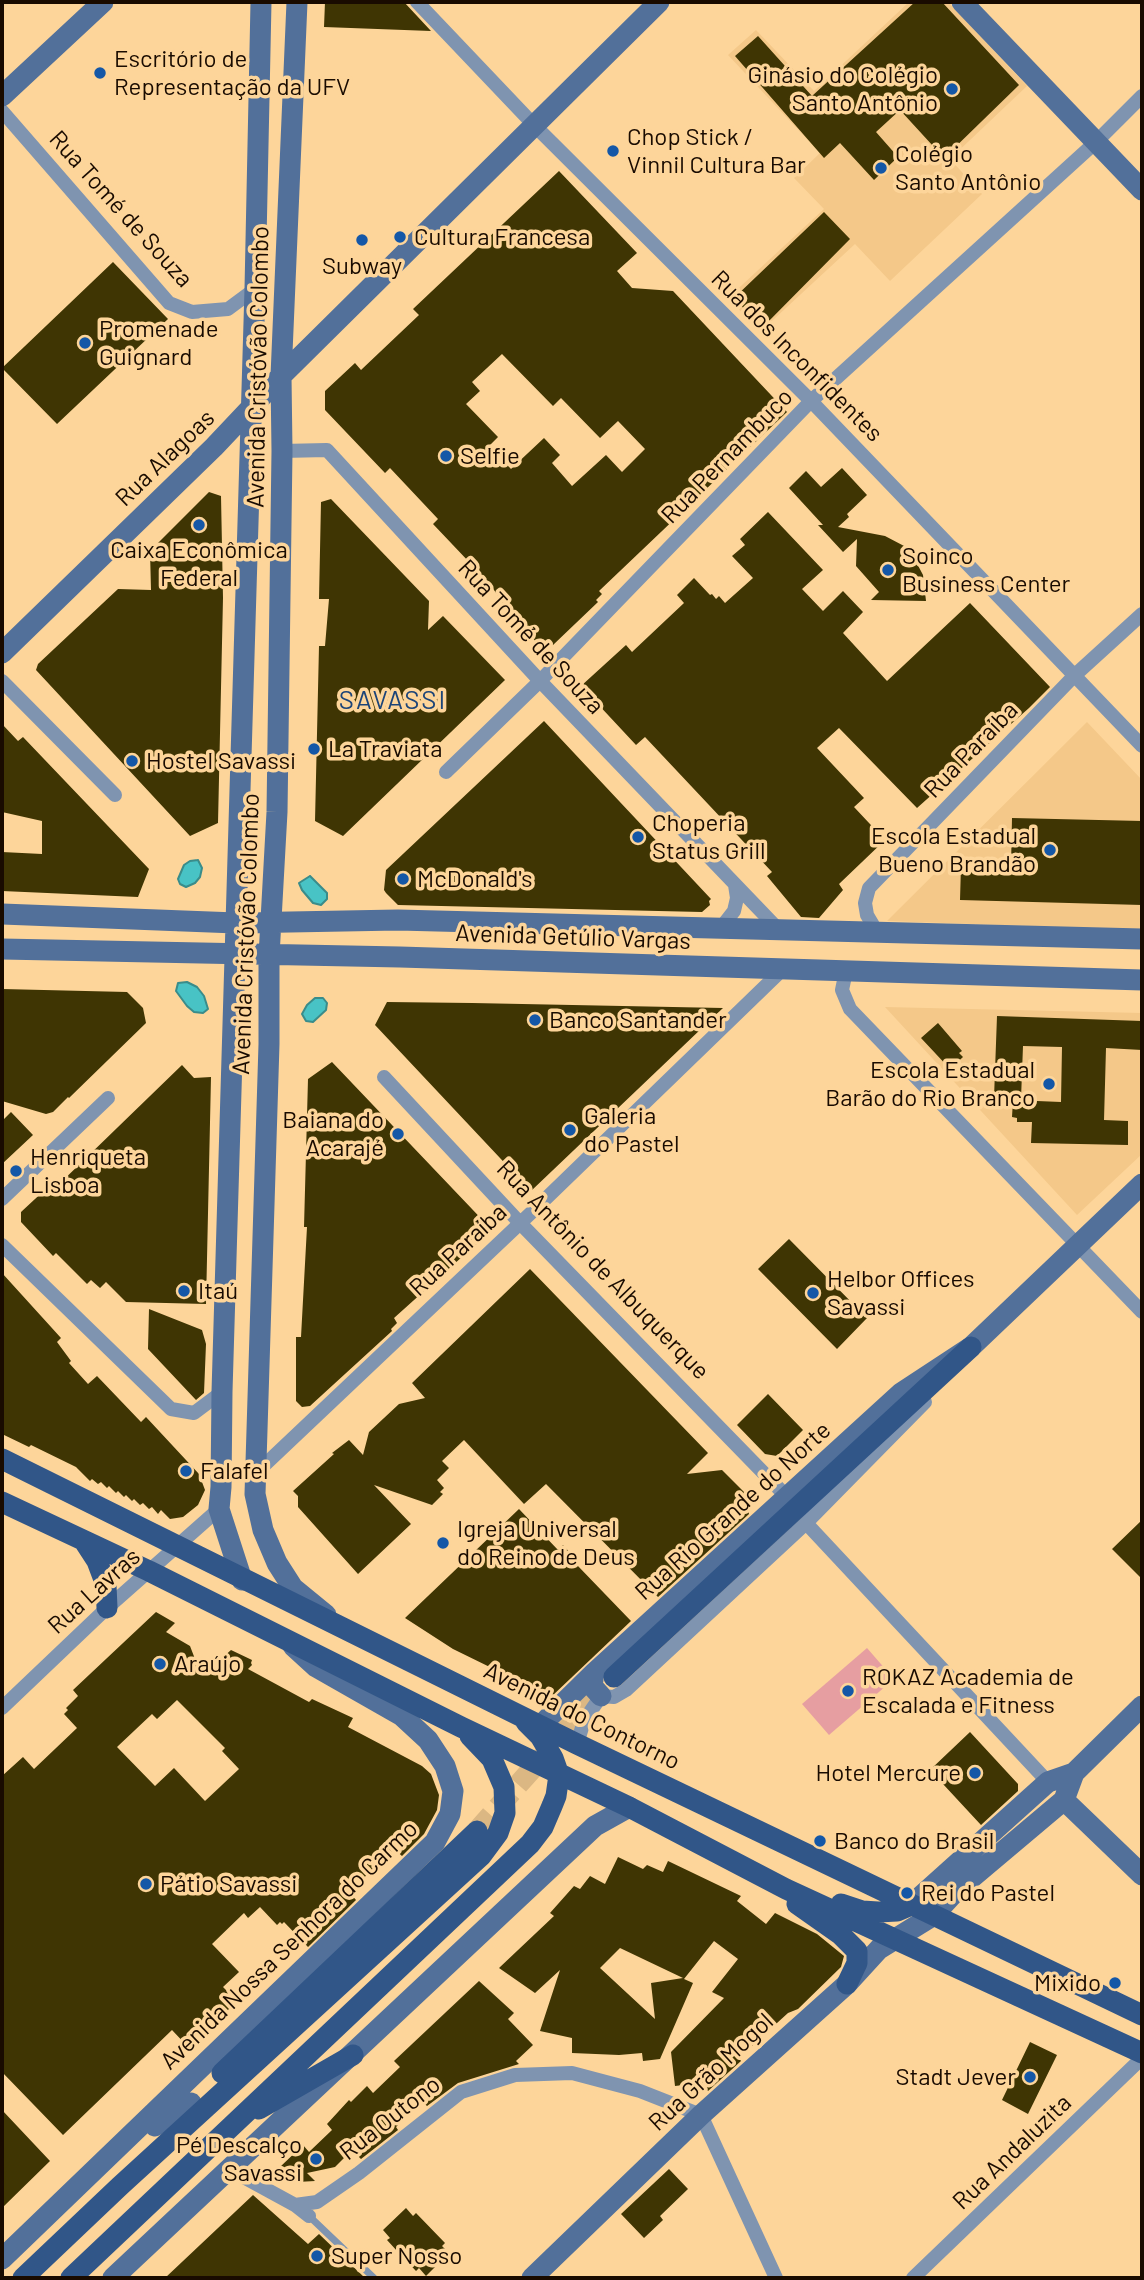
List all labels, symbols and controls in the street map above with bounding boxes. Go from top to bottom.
place label: Escritório de Representação da UFV [114,45,350,101]
place label: Ginásio do Colégio Santo Antônio [747,61,938,117]
marker: Escritório de Representação da UFV [92,65,108,81]
marker: Ginásio do Colégio Santo Antônio [944,81,960,97]
place label: Chop Stick / Vinnil Cultura Bar [627,123,806,179]
street label: Rua Tomé de Souza [43,125,199,293]
place label: Colégio Santo Antônio [895,140,1041,196]
marker: Chop Stick / Vinnil Cultura Bar [605,143,621,159]
marker: Colégio Santo Antônio [873,160,889,176]
place label: Cultura Francesa [414,223,590,251]
street label: Avenida Cristóvão Colombo [241,226,275,508]
marker: Cultura Francesa [392,229,408,245]
marker: Subway [354,232,370,248]
place label: Subway [322,252,402,280]
street label: Rua dos Inconfidentes [705,264,889,448]
place label: Promenade Guignard [99,315,218,371]
marker: Promenade Guignard [77,335,93,351]
street label: Rua Pernambuco [655,383,799,529]
street label: Rua Alagoas [109,404,221,512]
place label: Selfie [460,442,520,470]
marker: Selfie [438,448,454,464]
marker: Caixa Econômica Federal [191,517,207,533]
place label: Caixa Econômica Federal [110,536,288,592]
place label: Soinco Business Center [902,542,1070,598]
street label: Rua Tomé de Souza [452,554,610,720]
marker: Soinco Business Center [880,562,896,578]
district label: SAVASSI [340,684,446,716]
street label: Rua Paraíba [918,696,1024,804]
place label: La Traviata [328,735,443,763]
marker: La Traviata [306,741,322,757]
place label: Hostel Savassi [146,747,296,775]
marker: Hostel Savassi [124,753,140,769]
street label: Avenida Cristóvão Colombo [227,793,265,1075]
place label: Choperia Status Grill [652,809,765,865]
place label: Escola Estadual Bueno Brandão [871,822,1036,878]
marker: Choperia Status Grill [630,829,646,845]
marker: Escola Estadual Bueno Brandão [1042,842,1058,858]
place label: McDonald's [417,865,532,893]
marker: McDonald's [395,871,411,887]
street label: Avenida Getúlio Vargas [455,918,691,956]
place label: Banco Santander [549,1006,727,1034]
marker: Banco Santander [527,1012,543,1028]
place label: Escola Estadual Barão do Rio Branco [825,1056,1035,1112]
marker: Escola Estadual Barão do Rio Branco [1041,1076,1057,1092]
place label: Galeria do Pastel [584,1102,680,1158]
place label: Baiana do Acarajé [282,1106,384,1162]
marker: Galeria do Pastel [562,1122,578,1138]
marker: Baiana do Acarajé [390,1126,406,1142]
place label: Henriqueta Lisboa [30,1143,146,1199]
street label: Rua Antônio de Albuquerque [491,1154,715,1386]
marker: Henriqueta Lisboa [8,1163,24,1179]
street label: Rua Paraíba [403,1198,513,1302]
place label: Helbor Offices Savassi [827,1265,975,1321]
place label: Itaú [198,1277,238,1305]
marker: Itaú [176,1283,192,1299]
marker: Helbor Offices Savassi [805,1285,821,1301]
street label: Rua Rio Grande do Norte [629,1416,837,1606]
place label: Falafel [200,1457,269,1485]
marker: Falafel [178,1463,194,1479]
place label: Igreja Universal do Reino de Deus [457,1515,635,1571]
marker: Igreja Universal do Reino de Deus [435,1535,451,1551]
street label: Rua Lavras [42,1542,146,1640]
place label: Araújo [174,1650,241,1678]
marker: Araújo [152,1656,168,1672]
street label: Avenida do Contorno [479,1656,685,1776]
place label: ROKAZ Academia de Escalada e Fitness [862,1663,1074,1719]
marker: ROKAZ Academia de Escalada e Fitness [840,1683,856,1699]
place label: Hotel Mercure [816,1759,961,1787]
marker: Hotel Mercure [967,1765,983,1781]
street label: Avenida Nossa Senhora do Carmo [154,1814,424,2076]
place label: Banco do Brasil [834,1827,994,1855]
marker: Banco do Brasil [812,1833,828,1849]
place label: Pátio Savassi [160,1870,297,1898]
marker: Pátio Savassi [138,1876,154,1892]
place label: Rei do Pastel [921,1879,1055,1907]
marker: Rei do Pastel [899,1885,915,1901]
place label: Mixido [1034,1969,1101,1997]
marker: Mixido [1107,1975,1123,1991]
street label: Rua Grão Mogol [643,2007,779,2137]
place label: Stadt Jever [895,2063,1016,2091]
marker: Stadt Jever [1022,2069,1038,2085]
street label: Rua Outono [334,2070,446,2166]
street label: Rua Andaluzita [947,2088,1077,2216]
place label: Pé Descalço Savassi [176,2131,302,2187]
marker: Pé Descalço Savassi [308,2151,324,2167]
place label: Super Nosso [331,2242,462,2270]
marker: Super Nosso [309,2248,325,2264]

